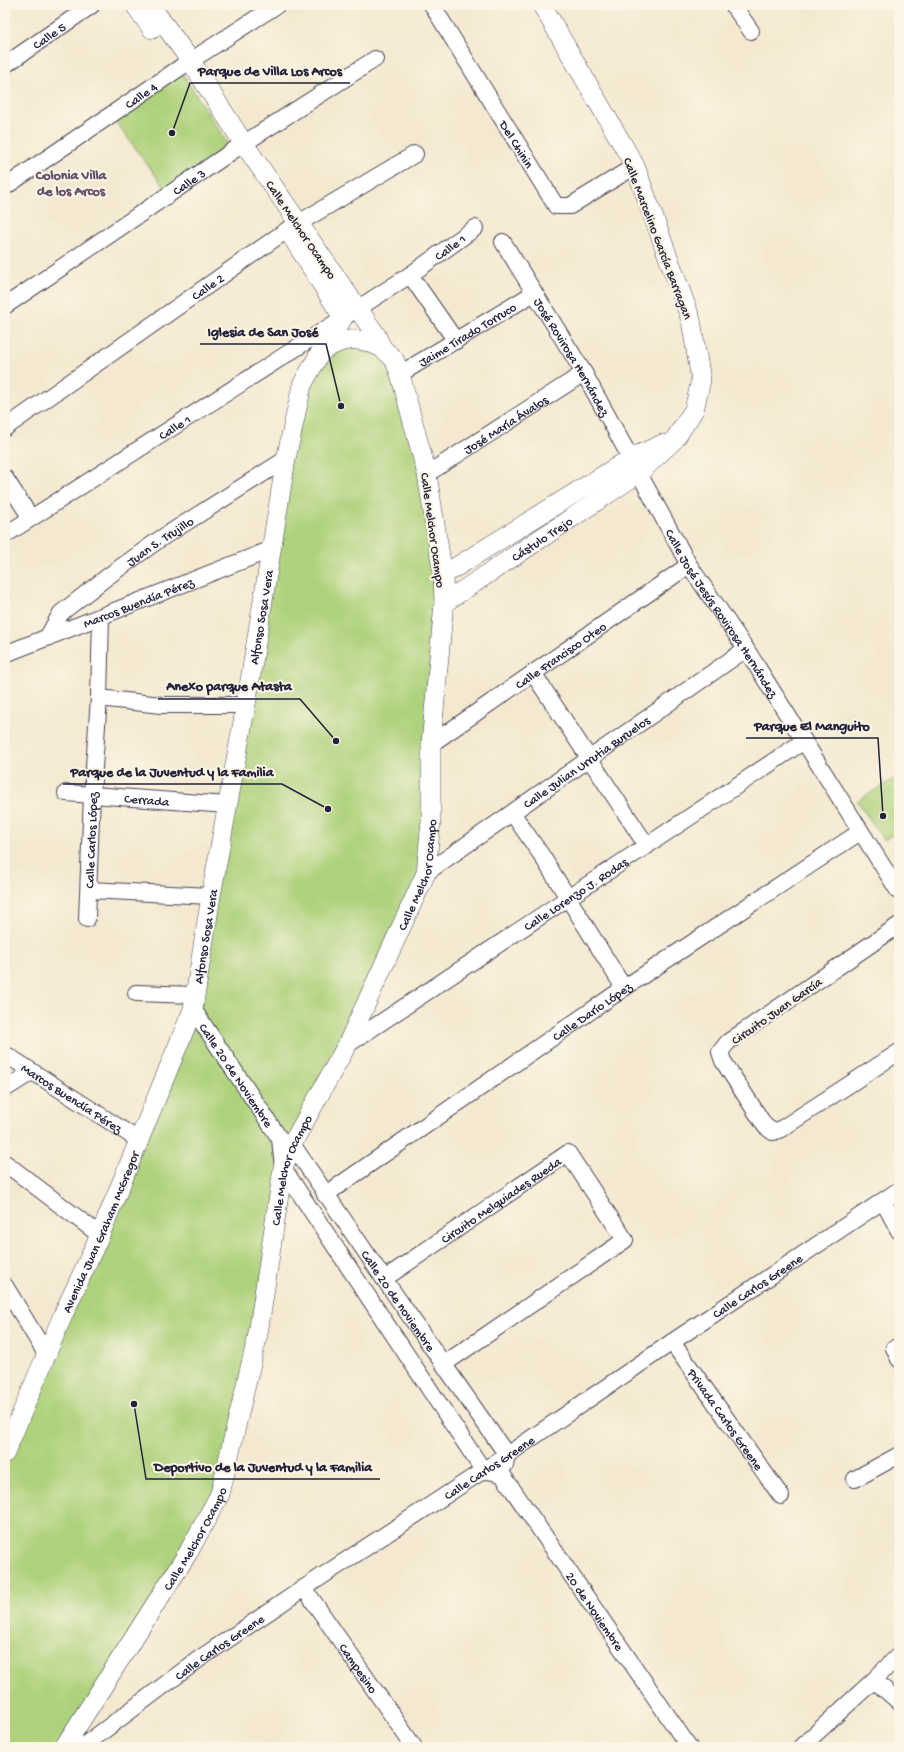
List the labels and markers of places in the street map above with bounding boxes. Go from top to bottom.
callout: Parque de Villa Los Arcos [190,57,350,83]
callout: Iglesia de San José [200,318,326,344]
callout: Anexo parque Atasta [158,673,300,699]
callout: Parque El Manguito [746,712,878,738]
callout: Parque de la Juventud y la Familia [63,758,282,784]
callout: Deportivo de la Juventud y la Familia [146,1453,380,1479]

